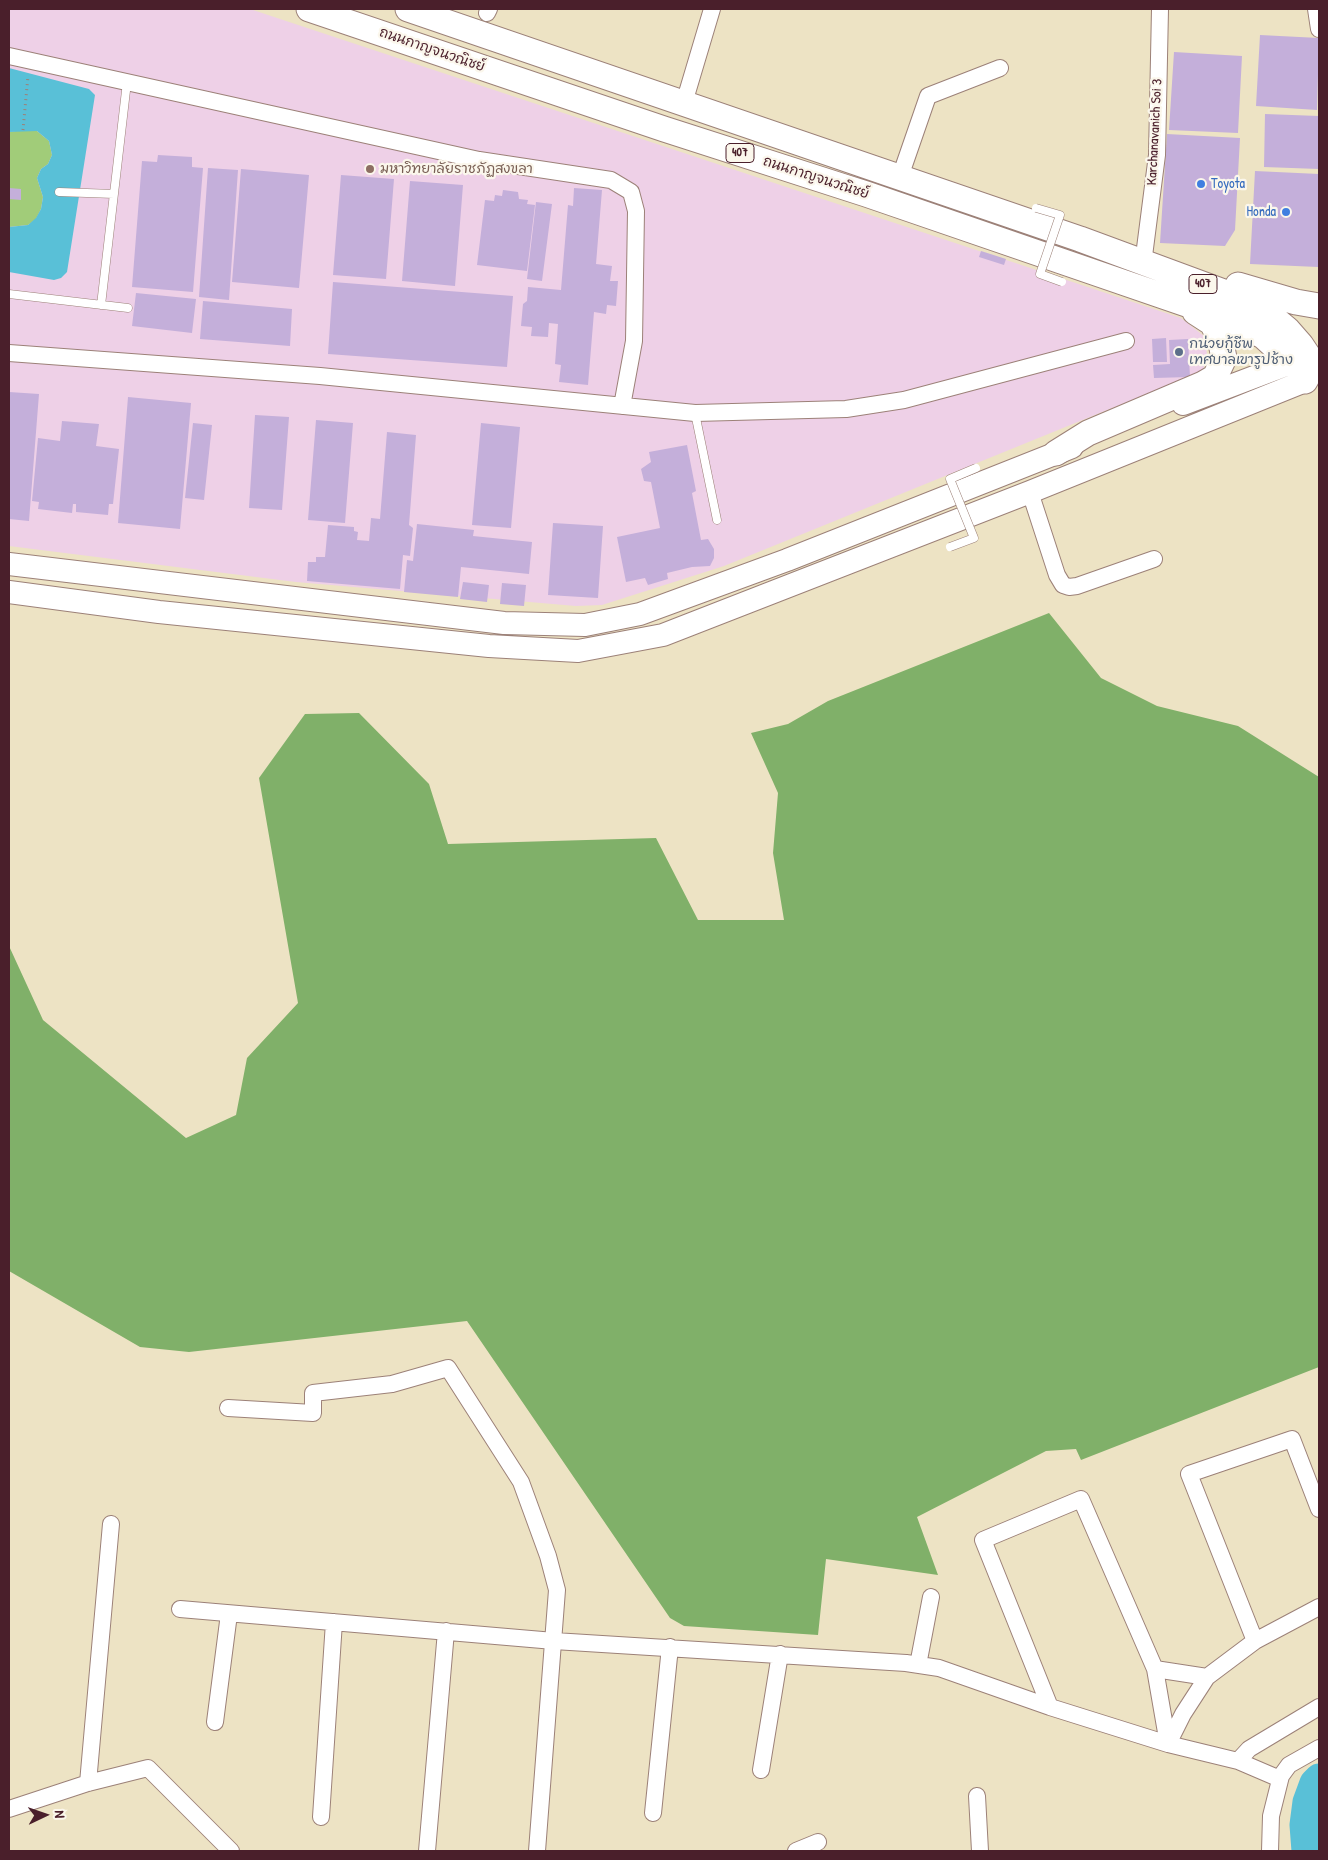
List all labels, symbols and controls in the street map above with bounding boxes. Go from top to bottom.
street label: ถนนกาญจนวณิชย์ [377,24,487,76]
street label: Karchanavanich Soi 3 [1144,78,1166,186]
road number: 407 [726,144,754,162]
street label: ถนนกาญจนวณิชย์ [761,153,871,203]
place label: มหาวิทยาลัยราชภัฏสงขลา [380,161,533,177]
marker: มหาวิทยาลัยราชภัฏสงขลา [364,163,376,175]
place label: Toyota [1211,176,1245,192]
marker: Toyota [1195,178,1207,190]
place label: Honda [1247,204,1276,220]
marker: Honda [1280,206,1292,218]
road number: 407 [1189,274,1217,294]
place label: กน่วยกู้ชีพ เทศบาลเขารูปช้าง [1189,336,1293,368]
marker: กน่วยกู้ชีพ เทศบาลเขารูปช้าง [1173,346,1185,358]
north arrow [20,1790,70,1840]
text: N [51,1810,70,1818]

